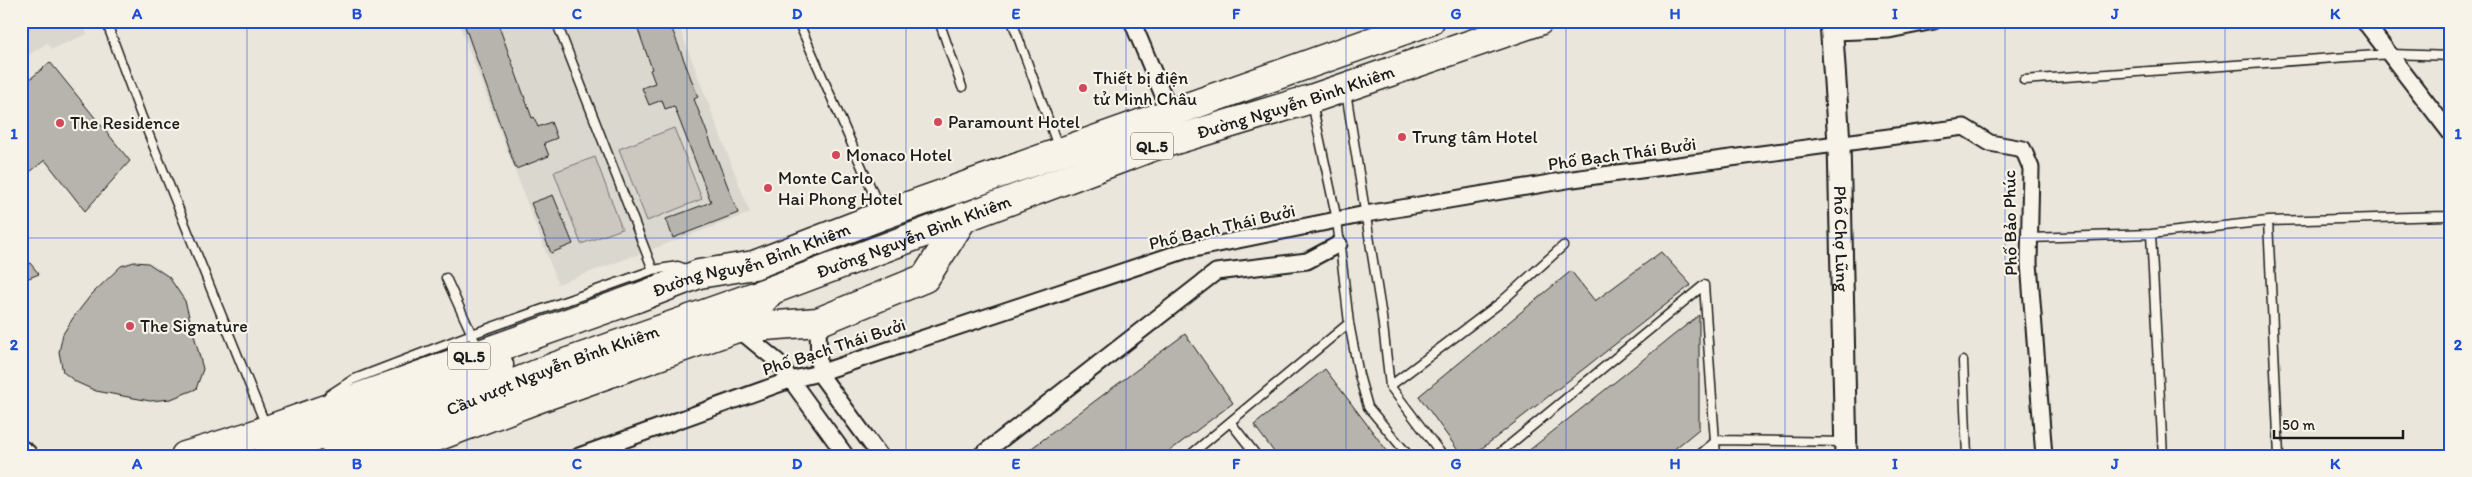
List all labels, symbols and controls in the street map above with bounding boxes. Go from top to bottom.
text: A [131,4,143,23]
text: B [352,4,363,23]
text: C [572,4,583,23]
text: D [792,4,803,23]
text: E [1012,4,1021,23]
text: F [1232,4,1241,23]
text: G [1450,4,1462,23]
text: H [1669,4,1681,23]
text: I [1892,4,1898,23]
text: J [2110,4,2119,23]
text: K [2330,4,2341,23]
street label: Đường Nguyễn Bình Khiêm [1194,60,1398,144]
place label: Thiết bị điện tử Minh Châu [1093,67,1197,110]
marker: Thiết bị điện tử Minh Châu [1077,82,1089,94]
place label: Paramount Hotel [948,111,1080,133]
place label: The Residence [70,112,180,134]
marker: Paramount Hotel [932,116,944,128]
marker: The Residence [54,117,66,129]
text: 1 [10,124,18,143]
text: 1 [2454,124,2462,143]
place label: Trung tâm Hotel [1412,126,1538,148]
marker: Trung tâm Hotel [1396,131,1408,143]
road number: QL.5 [1131,132,1173,160]
street label: Phố Bạch Thái Bưởi [1546,133,1698,175]
place label: Monaco Hotel [846,144,952,166]
marker: Monaco Hotel [830,149,842,161]
place label: Monte Carlo Hai Phong Hotel [778,167,902,210]
street label: Phố Bảo Phúc [1998,170,2022,276]
marker: Monte Carlo Hai Phong Hotel [762,182,774,194]
street label: Phố Chợ Lũng [1829,185,1853,293]
street label: Đường Nguyễn Bình Khiêm [813,190,1015,283]
street label: Phố Bạch Thái Bưởi [1147,199,1297,255]
street label: Đường Nguyễn Bỉnh Khiêm [649,218,854,302]
street label: Phố Bạch Thái Bưởi [760,313,908,381]
place label: The Signature [140,315,248,337]
marker: The Signature [124,320,136,332]
street label: Cầu vượt Nguyễn Bỉnh Khiêm [443,320,662,421]
text: 2 [10,335,19,354]
text: 2 [2454,335,2463,354]
road number: QL.5 [448,342,490,370]
scale bar [2274,407,2403,439]
text: 50 m [2282,416,2315,434]
text: A [131,454,143,473]
text: B [352,454,363,473]
text: C [572,454,583,473]
text: D [792,454,803,473]
text: E [1012,454,1021,473]
text: F [1232,454,1241,473]
text: G [1450,454,1462,473]
text: H [1669,454,1681,473]
text: I [1892,454,1898,473]
text: J [2110,454,2119,473]
text: K [2330,454,2341,473]

